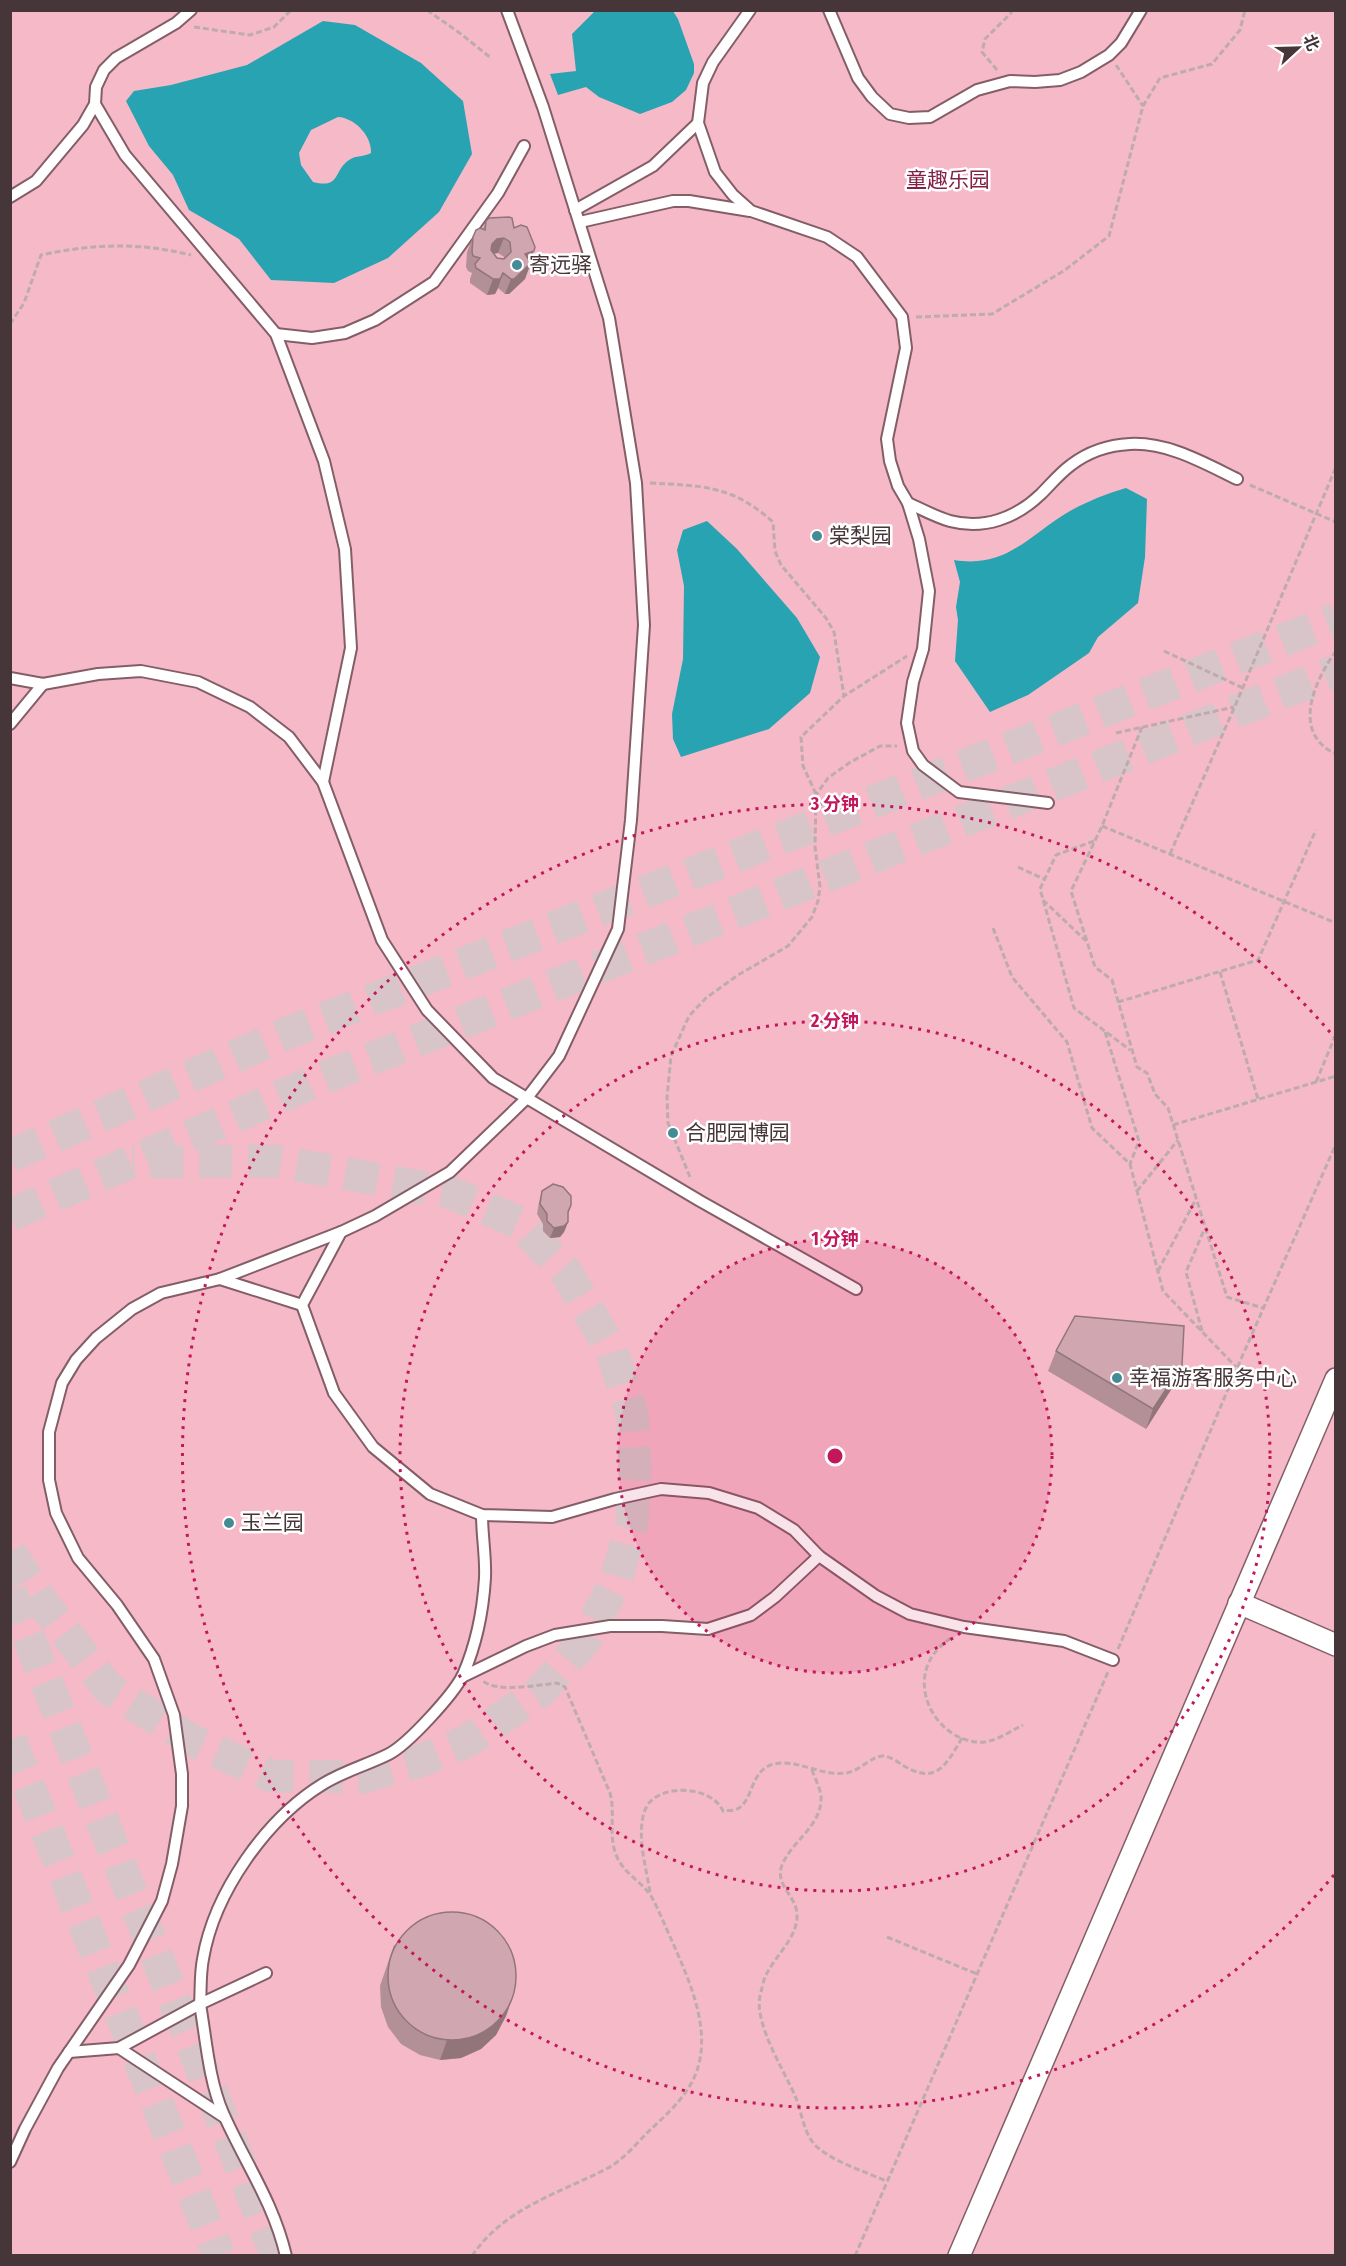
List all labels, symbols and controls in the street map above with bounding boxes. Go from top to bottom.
north arrow [1268,18,1328,78]
text: 北 [1300,32,1323,54]
park label: 童趣乐园 [906,167,990,193]
place label: 寄远驿 [529,252,592,278]
marker: 寄远驿 [510,258,524,272]
place label: 棠梨园 [829,523,892,549]
marker: 棠梨园 [810,529,824,543]
text: 3 分钟 [810,793,859,815]
text: 2 分钟 [810,1010,859,1032]
place label: 合肥园博园 [685,1120,790,1146]
marker: 合肥园博园 [666,1126,680,1140]
text: 1 分钟 [811,1228,859,1250]
place label: 幸福游客服务中心 [1129,1365,1297,1391]
marker: 幸福游客服务中心 [1110,1371,1124,1385]
centre of rings [825,1446,845,1466]
place label: 玉兰园 [241,1510,304,1536]
marker: 玉兰园 [222,1516,236,1530]

